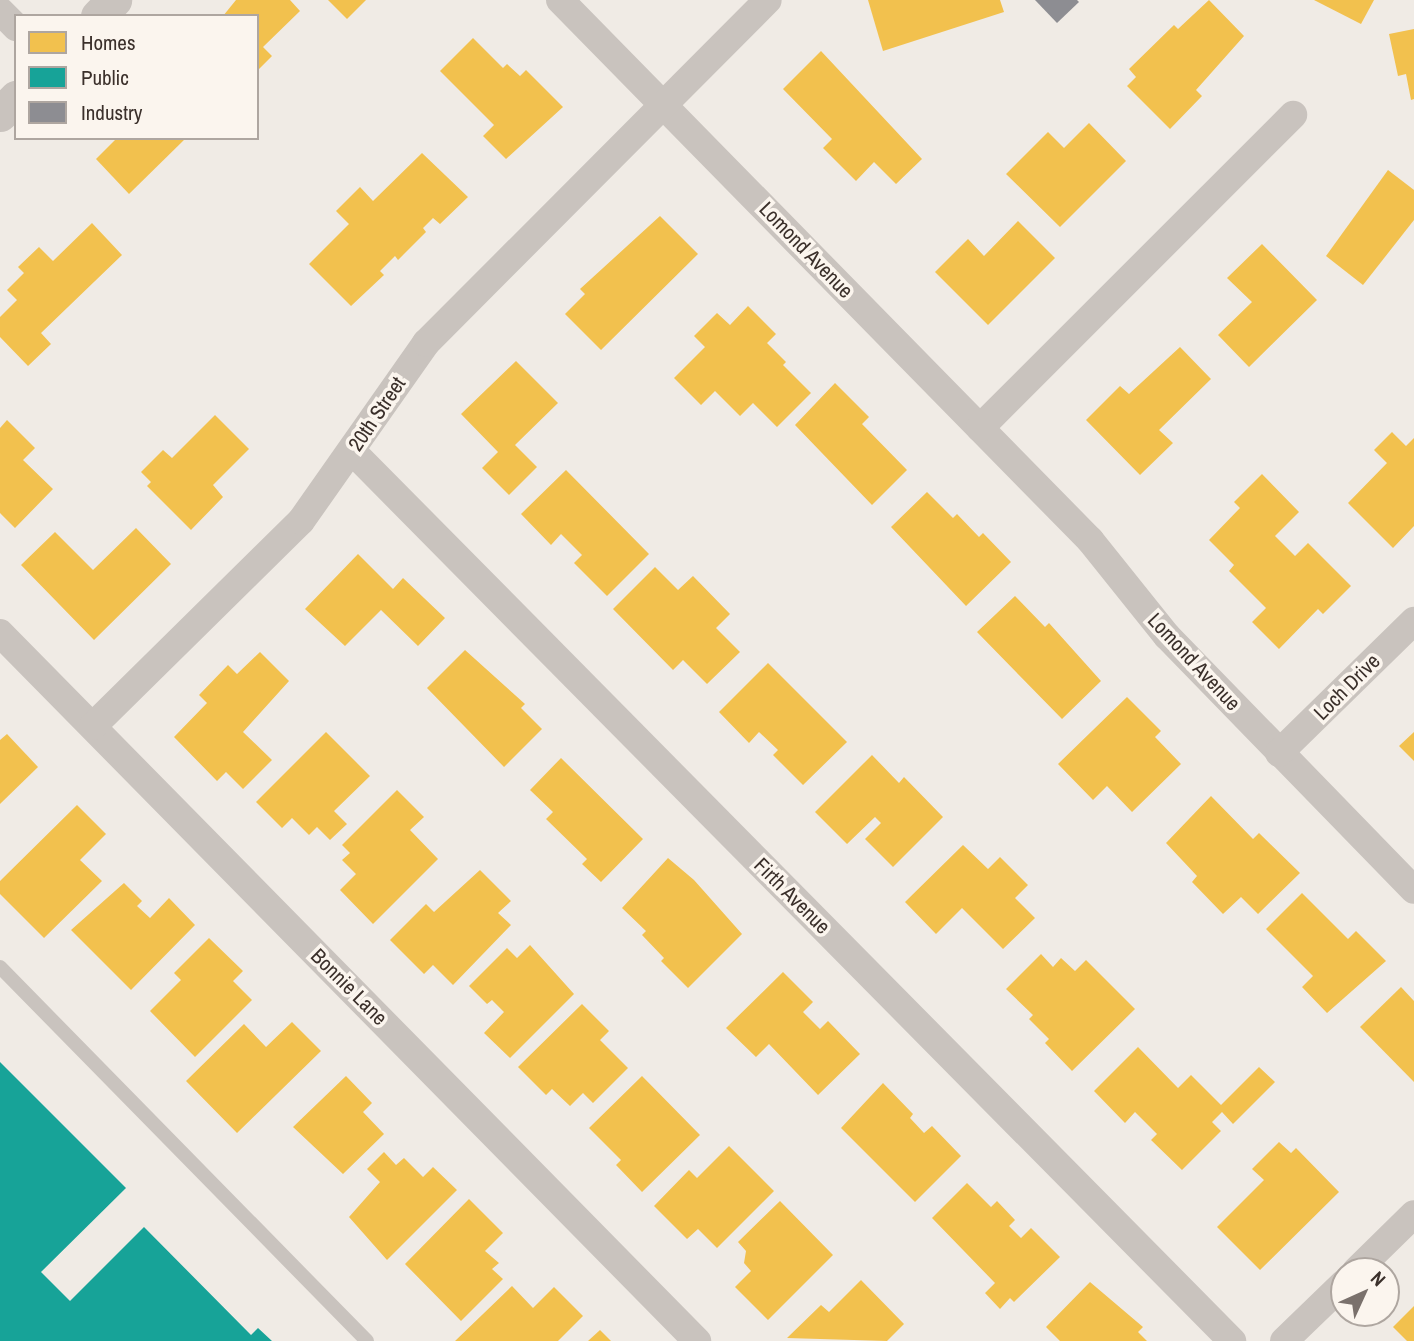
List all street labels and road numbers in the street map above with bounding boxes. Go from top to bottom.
street label: Lomond Avenue [753,196,859,304]
street label: 20th Street [343,372,411,456]
street label: Lomond Avenue [1142,608,1246,716]
street label: Loch Drive [1309,649,1385,725]
street label: Firth Avenue [748,852,836,940]
street label: Bonnie Lane [306,944,392,1030]

